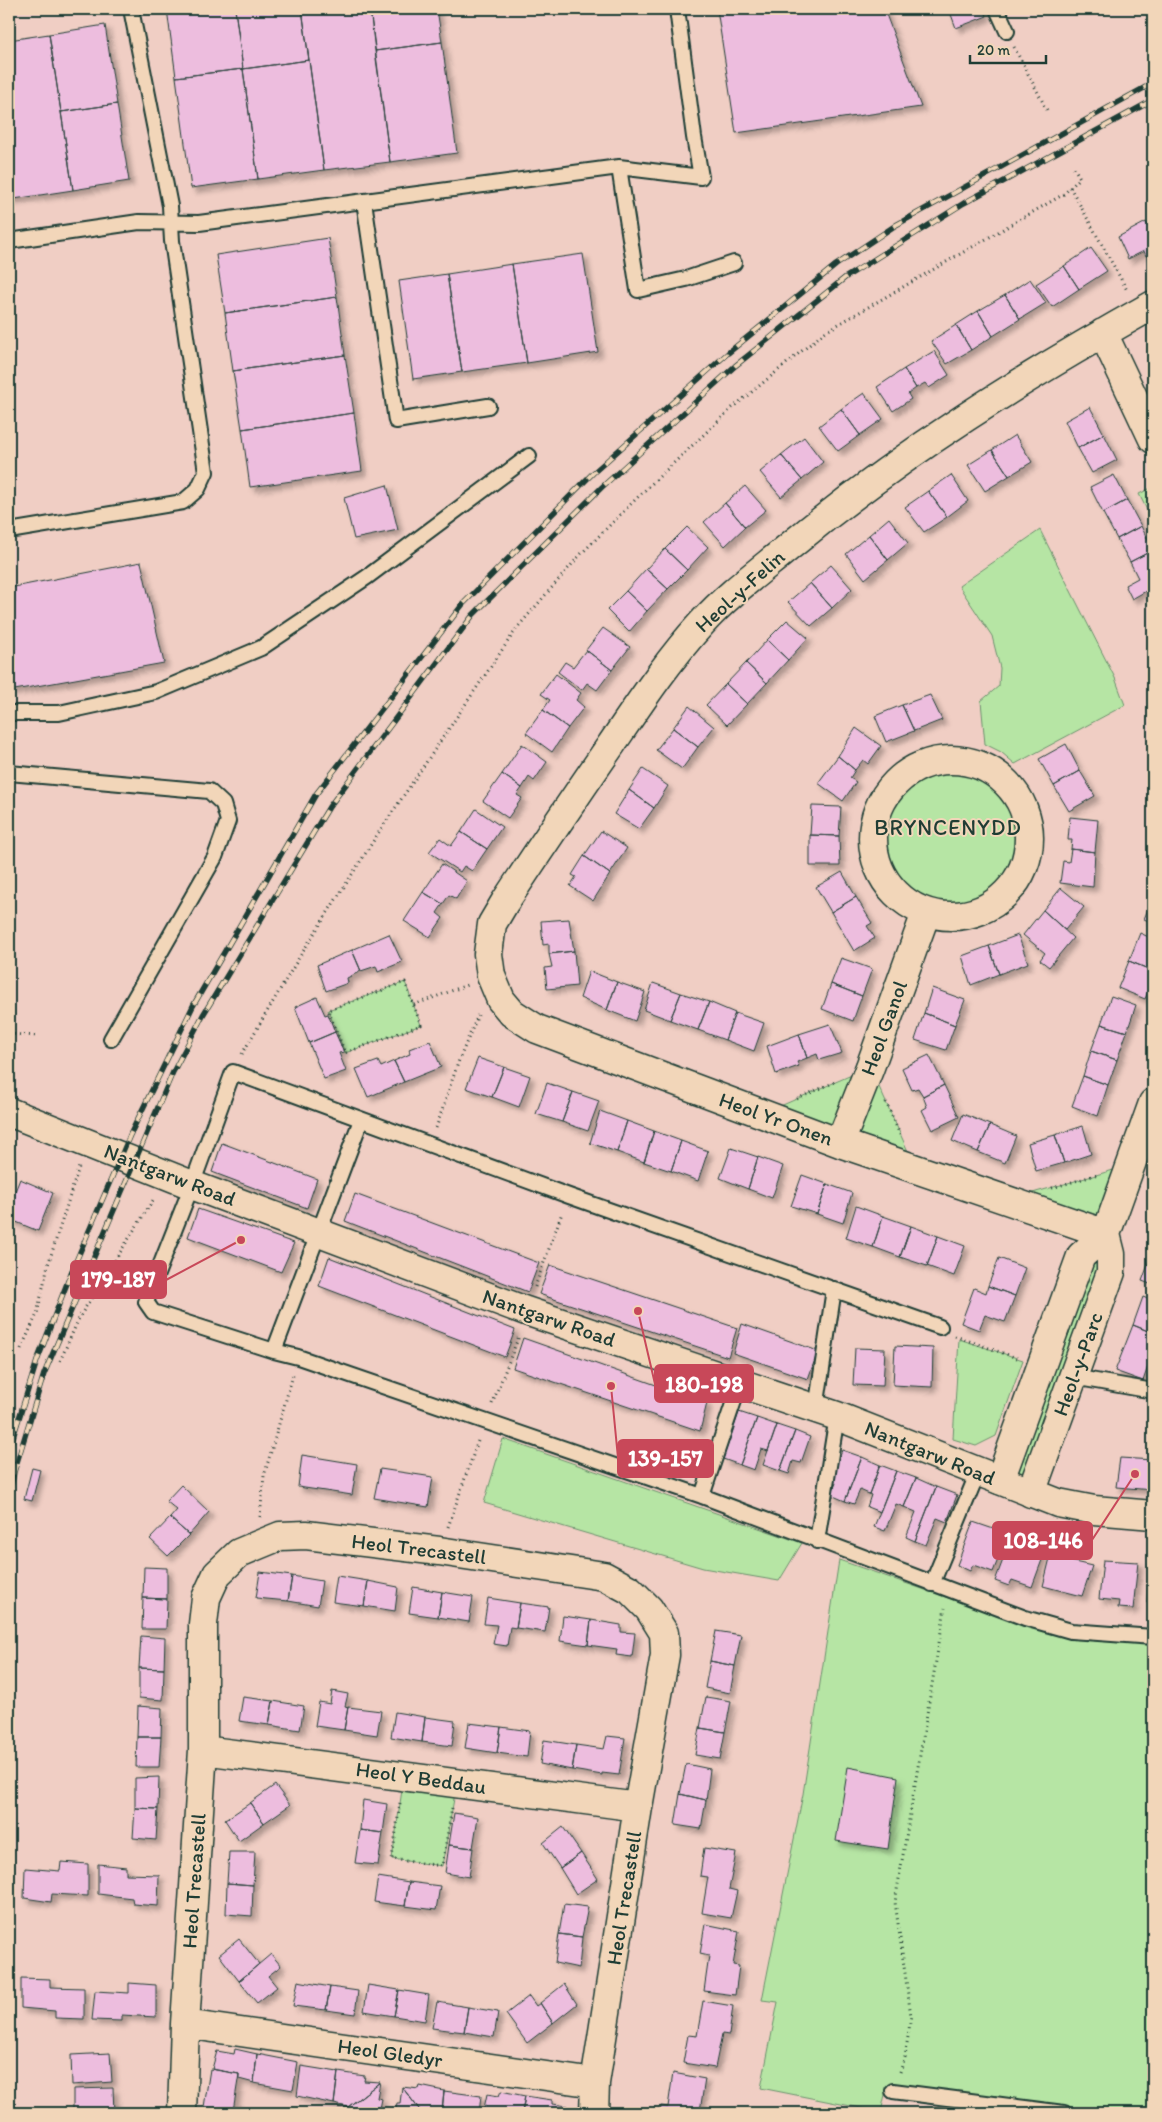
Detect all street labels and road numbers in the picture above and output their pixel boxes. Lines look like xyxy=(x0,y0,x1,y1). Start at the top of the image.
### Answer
street label: Heol-y-Felin xyxy=(690,544,790,637)
street label: Heol Ganol xyxy=(855,977,912,1079)
street label: Heol Yr Onen xyxy=(716,1086,837,1151)
street label: Nantgarw Road xyxy=(101,1138,240,1211)
street label: Nantgarw Road xyxy=(479,1283,619,1352)
street label: Heol-y-Parc xyxy=(1047,1308,1108,1419)
street label: Nantgarw Road xyxy=(861,1415,1000,1490)
street label: Heol Trecastell xyxy=(350,1528,488,1569)
street label: Heol Y Beddau xyxy=(354,1756,488,1799)
street label: Heol Trecastell xyxy=(176,1812,211,1949)
street label: Heol Trecastell xyxy=(601,1829,646,1967)
street label: Heol Gledyr xyxy=(336,2033,444,2072)

